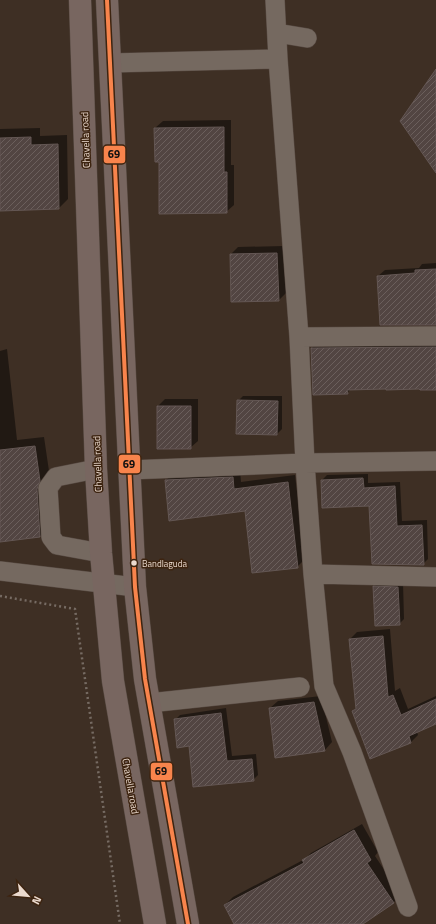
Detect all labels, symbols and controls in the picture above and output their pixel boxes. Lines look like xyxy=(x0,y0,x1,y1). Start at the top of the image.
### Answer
street label: Chavella road xyxy=(77,112,94,168)
line badge: 69 xyxy=(103,145,126,164)
text: 69 xyxy=(108,146,120,162)
street label: Chavella road xyxy=(89,436,106,492)
line badge: 69 xyxy=(118,454,141,474)
text: 69 xyxy=(123,456,135,472)
place label: Bandlaguda xyxy=(142,557,187,570)
marker: Bandlaguda xyxy=(129,558,139,568)
street label: Chavella road xyxy=(118,757,143,815)
line badge: 69 xyxy=(150,762,173,781)
text: 69 xyxy=(155,763,167,779)
north arrow xyxy=(8,876,48,916)
text: N xyxy=(28,894,46,908)

